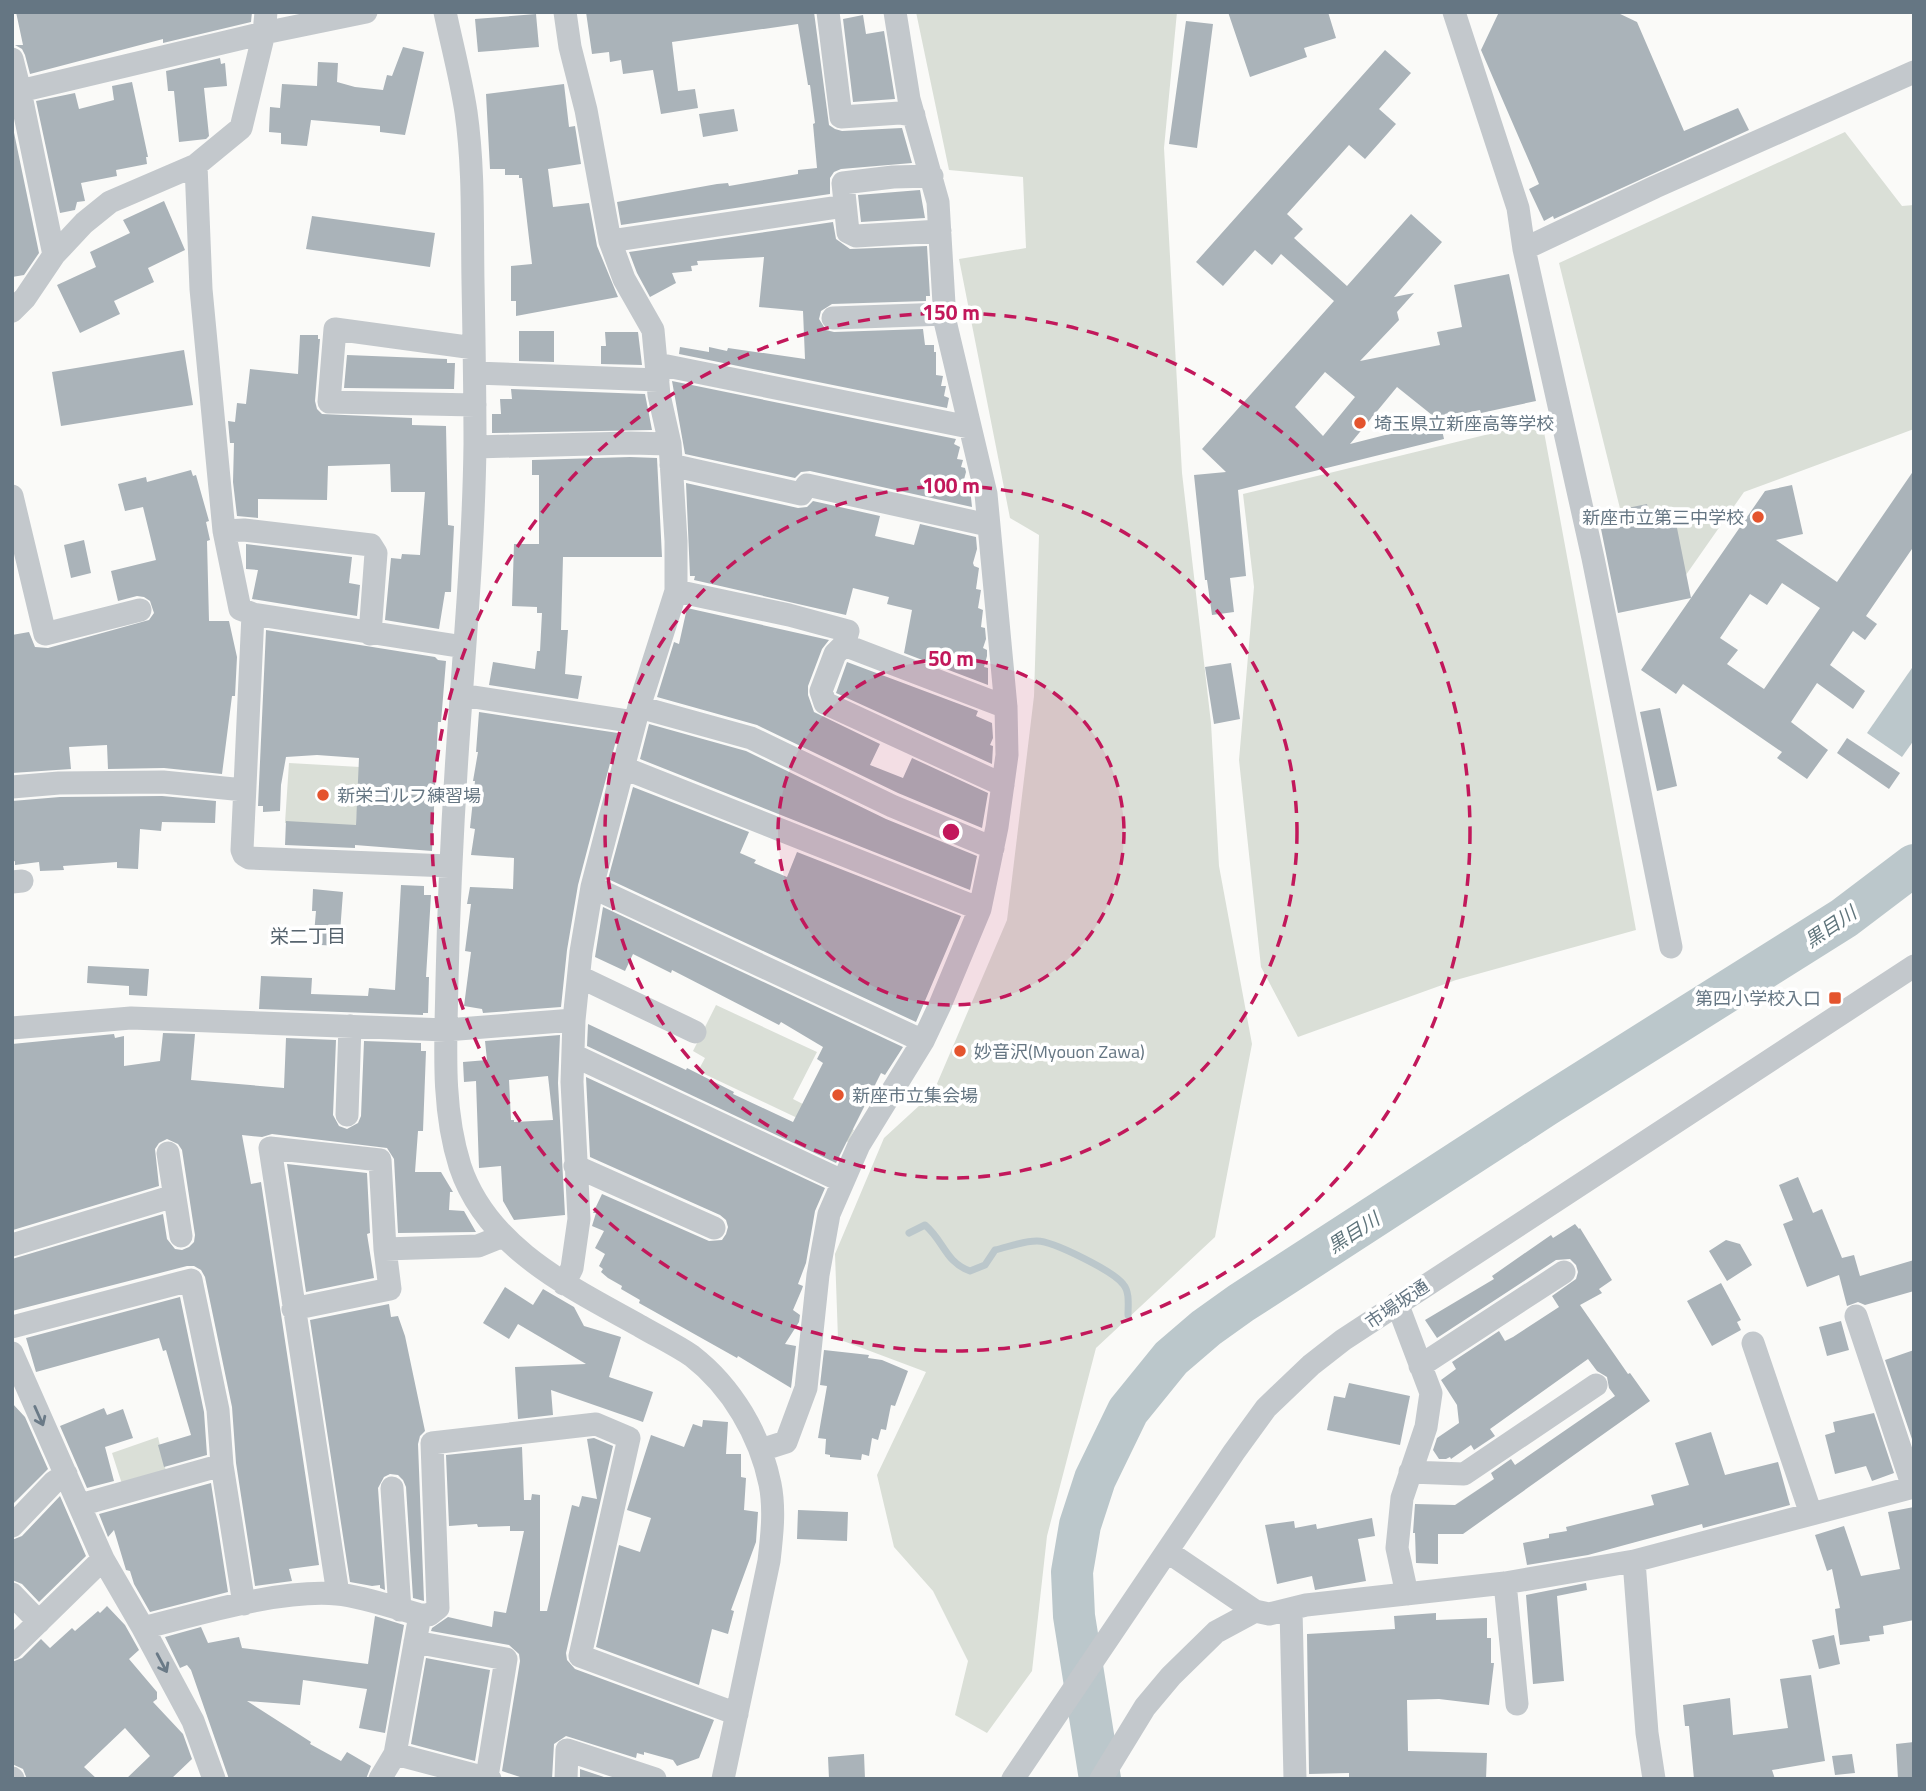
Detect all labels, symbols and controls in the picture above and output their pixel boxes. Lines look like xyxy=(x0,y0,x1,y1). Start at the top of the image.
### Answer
text: 150 m xyxy=(922,296,980,328)
place label: 埼玉県立新座高等学校 xyxy=(1374,410,1554,437)
marker: 埼玉県立新座高等学校 xyxy=(1352,415,1368,431)
text: 100 m xyxy=(922,469,980,501)
place label: 新座市立第三中学校 xyxy=(1582,504,1744,531)
marker: 新座市立第三中学校 xyxy=(1750,509,1766,525)
text: 50 m xyxy=(928,642,974,674)
place label: 新栄ゴルフ練習場 xyxy=(337,782,481,809)
marker: 新栄ゴルフ練習場 xyxy=(315,787,331,803)
centre of rings xyxy=(939,820,963,844)
water label: 黒目川 xyxy=(1798,897,1863,954)
district label: 栄二丁目 xyxy=(270,921,346,950)
place label: 第四小学校入口 xyxy=(1695,985,1821,1012)
marker: 第四小学校入口 xyxy=(1827,990,1843,1006)
place label: 妙音沢(Myouon Zawa) xyxy=(974,1038,1145,1065)
marker: 妙音沢(Myouon Zawa) xyxy=(952,1043,968,1059)
place label: 新座市立集会場 xyxy=(852,1082,978,1109)
marker: 新座市立集会場 xyxy=(830,1087,846,1103)
water label: 黒目川 xyxy=(1321,1203,1386,1260)
street label: 市場坂通 xyxy=(1360,1273,1434,1335)
one-way arrow xyxy=(33,1405,46,1426)
one-way arrow xyxy=(156,1652,169,1673)

